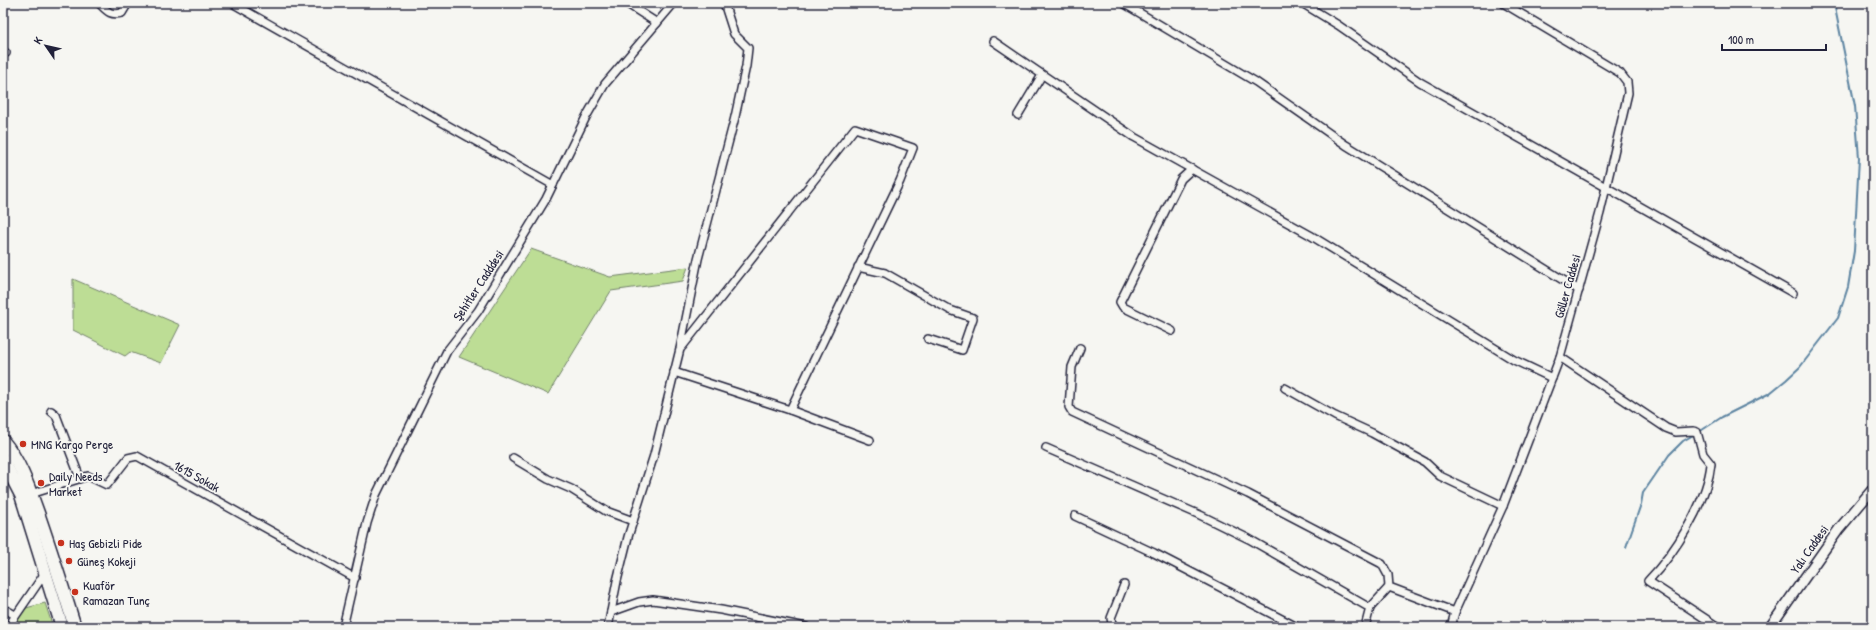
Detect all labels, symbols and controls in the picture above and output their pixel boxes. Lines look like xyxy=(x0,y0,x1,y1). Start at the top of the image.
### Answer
north arrow xyxy=(26,26,66,66)
scale bar xyxy=(1722,26,1826,52)
text: 100 m xyxy=(1728,31,1754,48)
text: K xyxy=(30,34,45,47)
street label: Şehitler Cadddesi xyxy=(448,246,508,324)
street label: Göller Caddesi xyxy=(1549,252,1585,320)
place label: MNG Kargo Perge xyxy=(31,435,113,453)
marker: MNG Kargo Perge xyxy=(18,439,28,449)
street label: 1615 Sokak xyxy=(171,456,224,496)
place label: Daily Needs Market xyxy=(49,467,102,500)
marker: Daily Needs Market xyxy=(36,478,46,488)
street label: Yalı Caddesi xyxy=(1786,521,1832,577)
place label: Haş Gebizli Pide xyxy=(69,534,142,552)
marker: Haş Gebizli Pide xyxy=(56,538,66,548)
place label: Güneş Kokeji xyxy=(77,552,136,570)
marker: Güneş Kokeji xyxy=(64,556,74,566)
place label: Kuaför Ramazan Tunç xyxy=(83,576,150,609)
marker: Kuaför Ramazan Tunç xyxy=(70,587,80,597)

